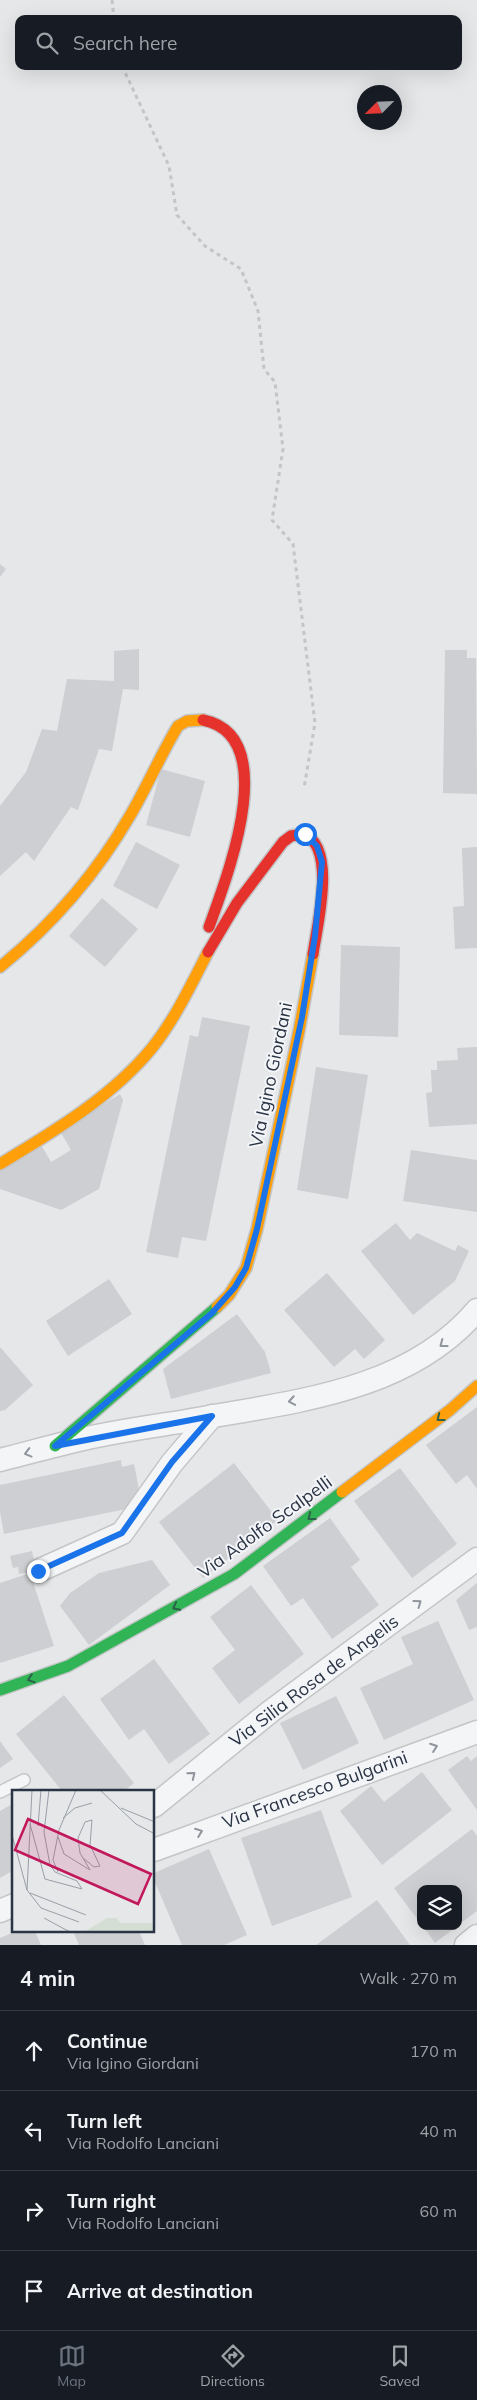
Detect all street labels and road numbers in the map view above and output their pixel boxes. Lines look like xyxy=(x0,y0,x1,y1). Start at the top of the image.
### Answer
street label: Via Igino Giordani xyxy=(244,1000,297,1150)
street label: Via Adolfo Scalpelli xyxy=(193,1470,336,1583)
street label: Via Silia Rosa de Angelis xyxy=(224,1609,403,1752)
street label: Via Francesco Bulgarini xyxy=(219,1745,411,1834)

